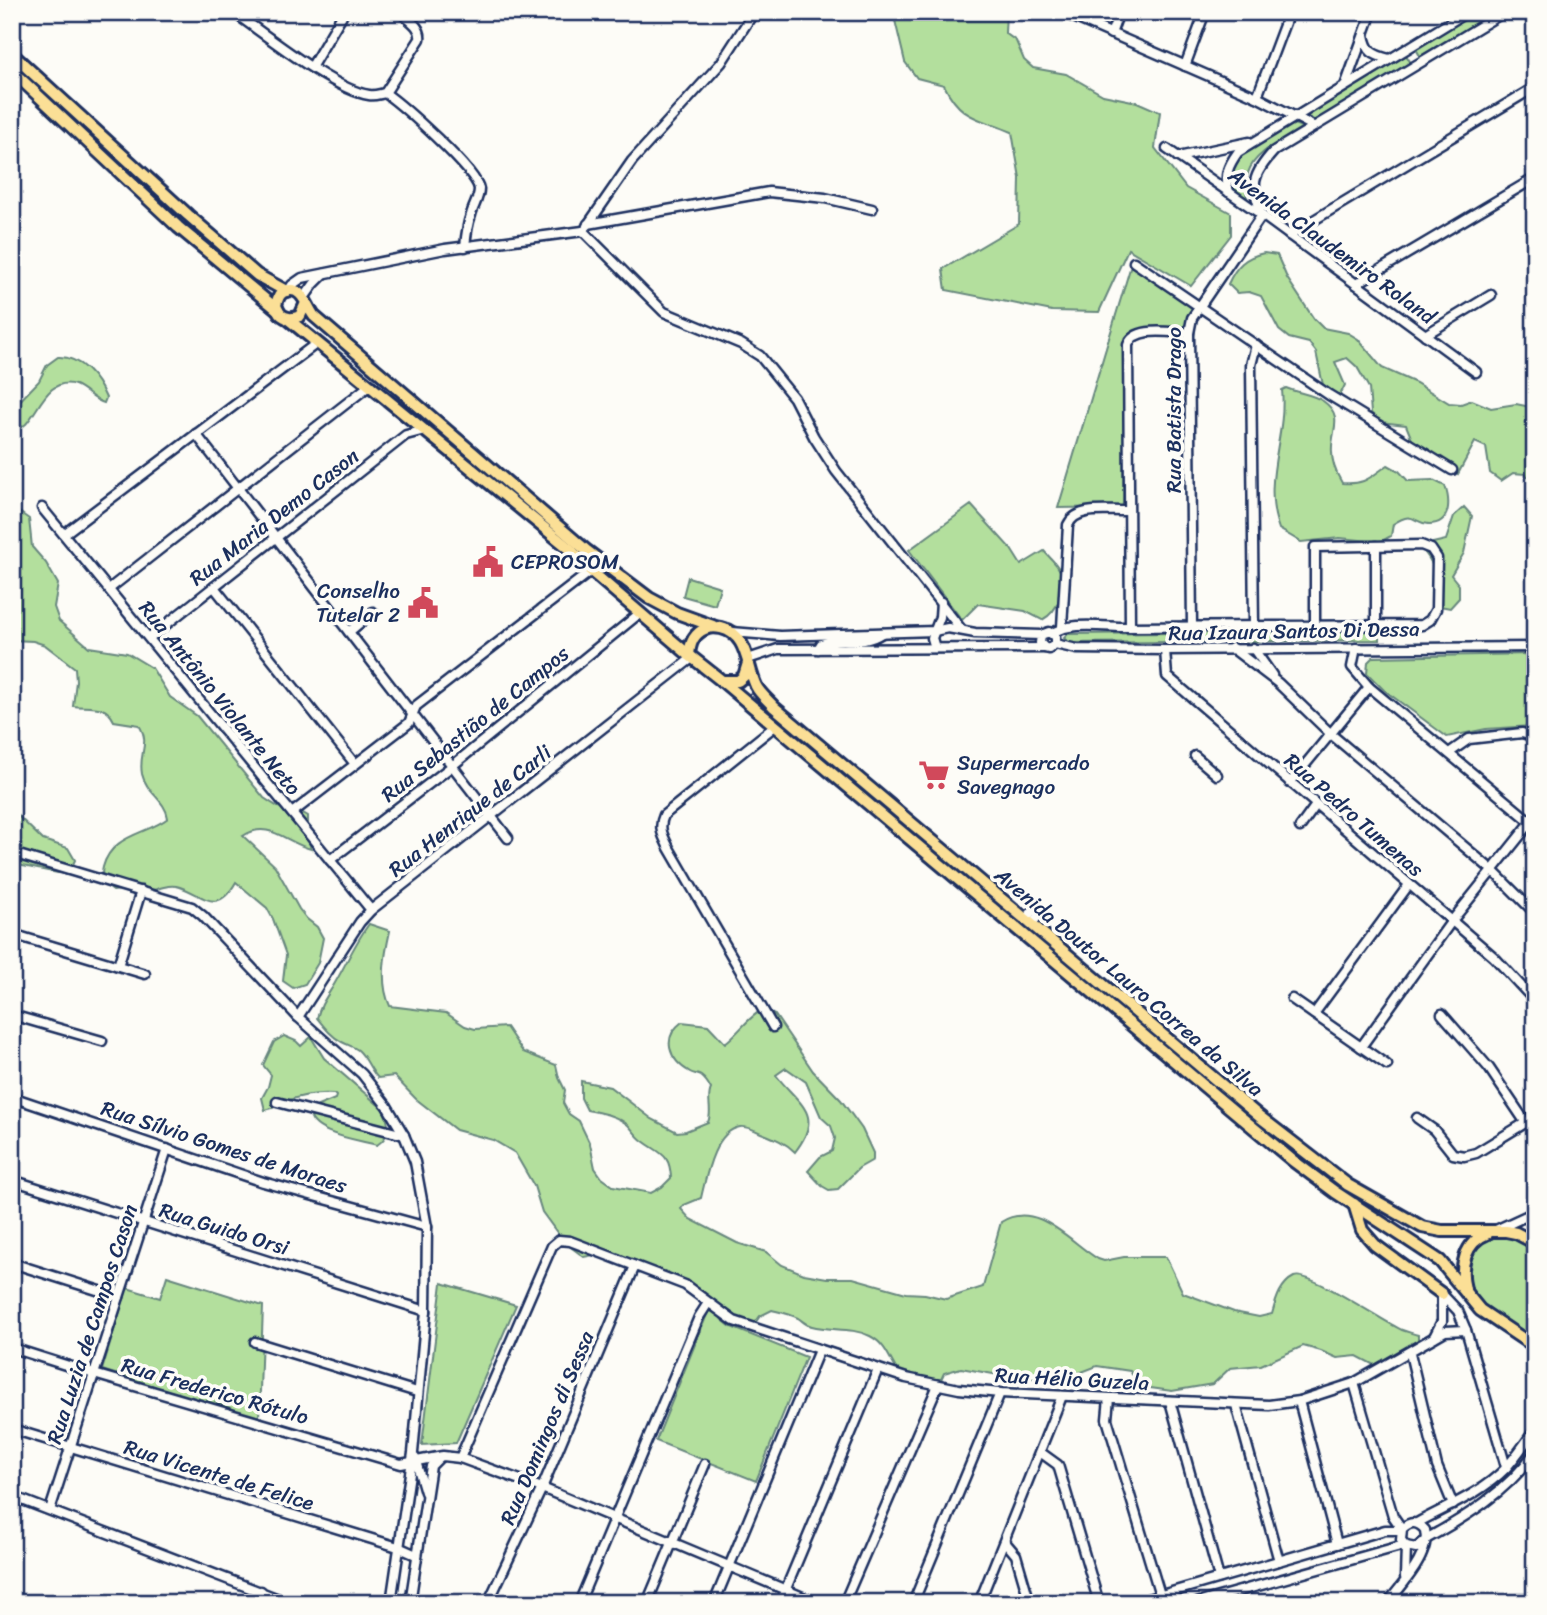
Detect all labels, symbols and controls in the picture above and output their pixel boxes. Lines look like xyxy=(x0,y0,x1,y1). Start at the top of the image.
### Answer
street label: Avenida Claudemiro Roland xyxy=(1219,157,1446,336)
street label: Rua Batista Drago xyxy=(1155,327,1193,493)
street label: Rua Maria Demo Cason xyxy=(180,438,368,596)
place label: CEPROSOM xyxy=(511,543,619,581)
public building icon: CEPROSOM xyxy=(471,545,505,579)
place label: Conselho Tutelar 2 xyxy=(316,572,400,634)
public building icon: Conselho Tutelar 2 xyxy=(406,586,440,620)
street label: Rua Antônio Violante Neto xyxy=(129,592,311,805)
street label: Rua Izaura Santos Di Dessa xyxy=(1168,610,1420,652)
street label: Rua Sebastião de Campos xyxy=(372,635,578,812)
street label: Rua Henrique de Carli xyxy=(380,734,561,887)
street label: Rua Pedro Tumenas xyxy=(1275,743,1433,887)
place label: Supermercado Savegnago xyxy=(957,744,1090,806)
supermarket icon: Supermercado Savegnago xyxy=(917,758,951,792)
street label: Avenida Doutor Lauro Correa da Silva xyxy=(985,857,1273,1107)
street label: Rua Sílvio Gomes de Moraes xyxy=(96,1089,352,1205)
street label: Rua Guido Orsi xyxy=(154,1191,295,1267)
street label: Rua Luzia de Campos Cason xyxy=(35,1199,149,1449)
street label: Rua Domingos di Sessa xyxy=(489,1325,605,1531)
street label: Rua Frederico Rótulo xyxy=(117,1346,313,1436)
street label: Rua Hélio Guzela xyxy=(994,1356,1151,1402)
street label: Rua Vicente de Felice xyxy=(119,1428,319,1522)

